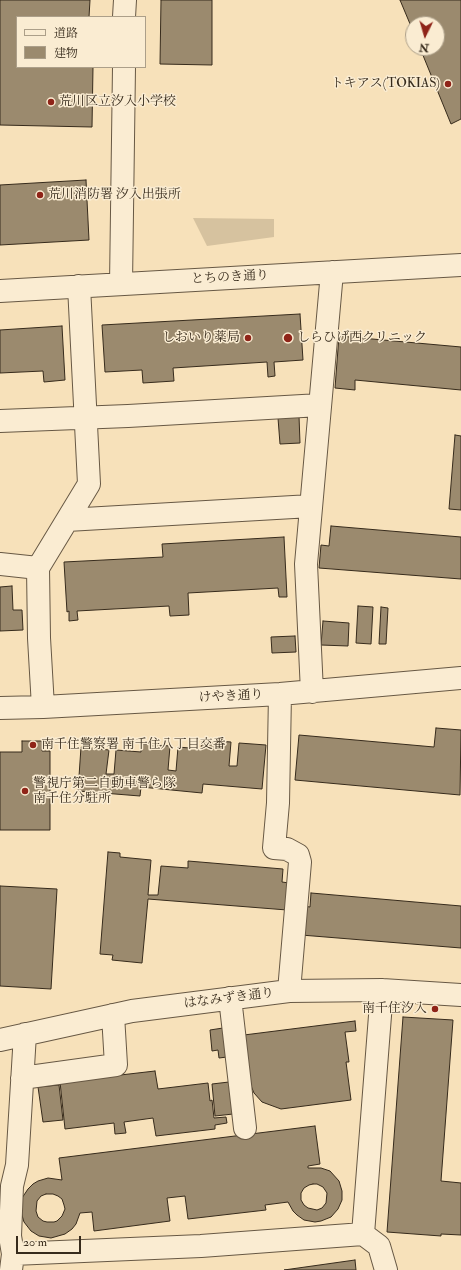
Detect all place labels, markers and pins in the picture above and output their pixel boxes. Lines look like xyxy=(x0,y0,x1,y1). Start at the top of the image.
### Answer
place label: トキアス(TOKIAS) xyxy=(331,76,440,92)
marker: トキアス(TOKIAS) xyxy=(443,79,453,89)
place label: 荒川区立汐入小学校 xyxy=(59,94,176,110)
marker: 荒川区立汐入小学校 xyxy=(46,97,56,107)
place label: 荒川消防署 汐入出張所 xyxy=(48,187,181,203)
marker: 荒川消防署 汐入出張所 xyxy=(35,190,45,200)
place label: しおいり薬局 xyxy=(162,330,240,346)
place label: しらひげ西クリニック xyxy=(297,330,427,346)
marker: しらひげ西クリニック xyxy=(282,332,294,344)
marker: しおいり薬局 xyxy=(243,333,253,343)
place label: 南千住警察署 南千住八丁目交番 xyxy=(41,737,226,753)
marker: 南千住警察署 南千住八丁目交番 xyxy=(28,740,38,750)
place label: 警視庁第二自動車警ら隊 南千住分駐所 xyxy=(33,776,176,807)
marker: 警視庁第二自動車警ら隊 南千住分駐所 xyxy=(20,786,30,796)
place label: 南千住汐入 xyxy=(362,1001,427,1017)
marker: 南千住汐入 xyxy=(430,1004,440,1014)

